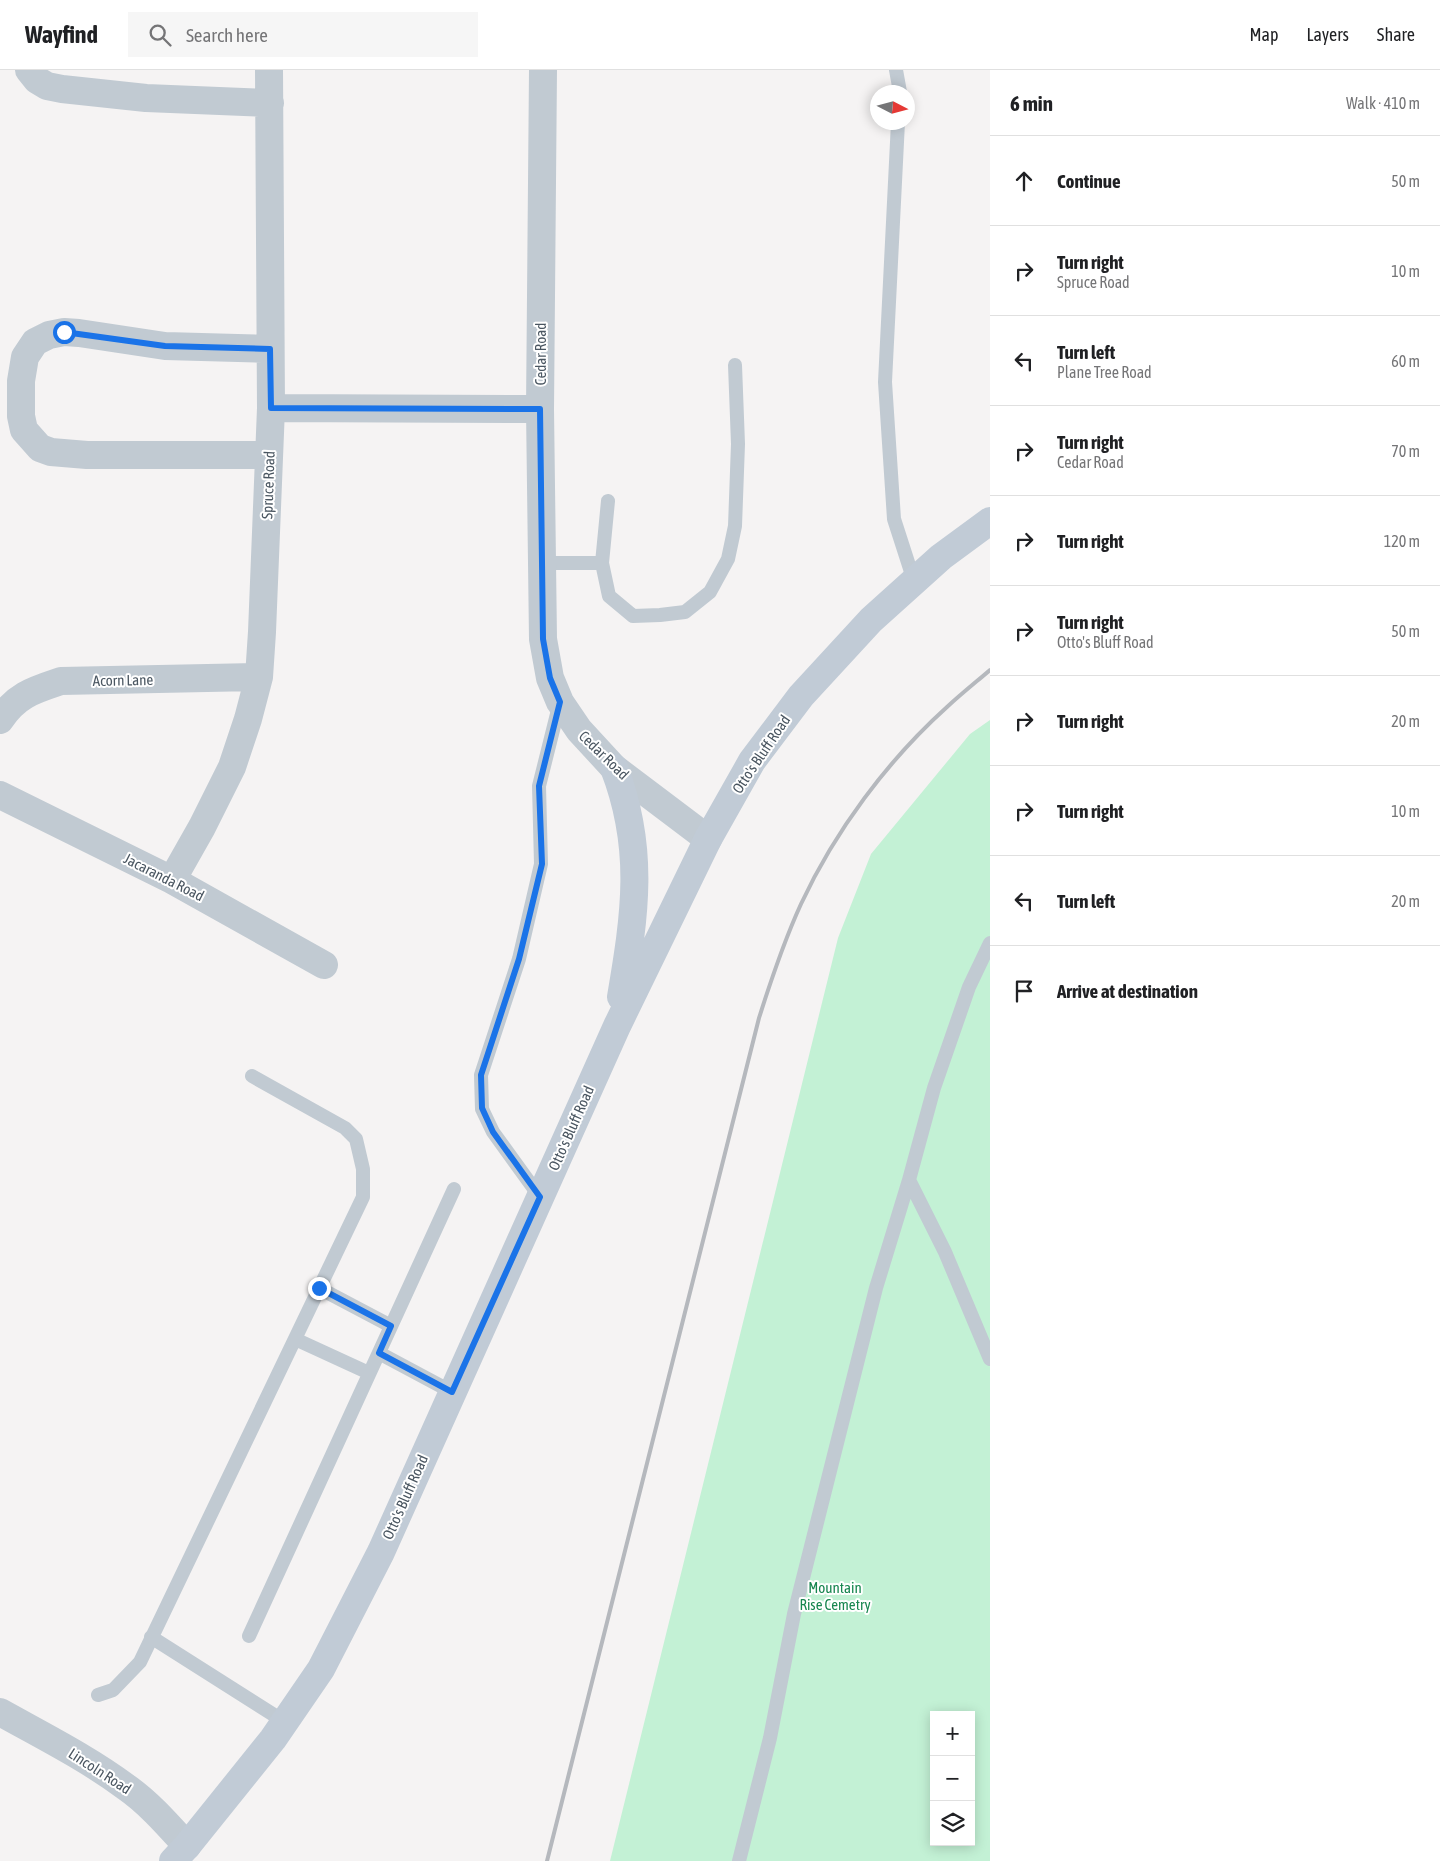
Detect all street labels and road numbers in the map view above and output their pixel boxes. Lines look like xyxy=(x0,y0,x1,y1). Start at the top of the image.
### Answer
street label: Cedar Road xyxy=(532,323,549,385)
street label: Spruce Road xyxy=(258,451,278,519)
street label: Acorn Lane xyxy=(93,671,154,689)
street label: Otto's Bluff Road xyxy=(729,712,793,796)
street label: Cedar Road xyxy=(576,727,632,783)
street label: Jacaranda Road xyxy=(121,850,207,904)
street label: Otto's Bluff Road xyxy=(545,1083,597,1173)
street label: Otto's Bluff Road xyxy=(379,1452,431,1542)
street label: Lincoln Road xyxy=(66,1745,134,1797)

